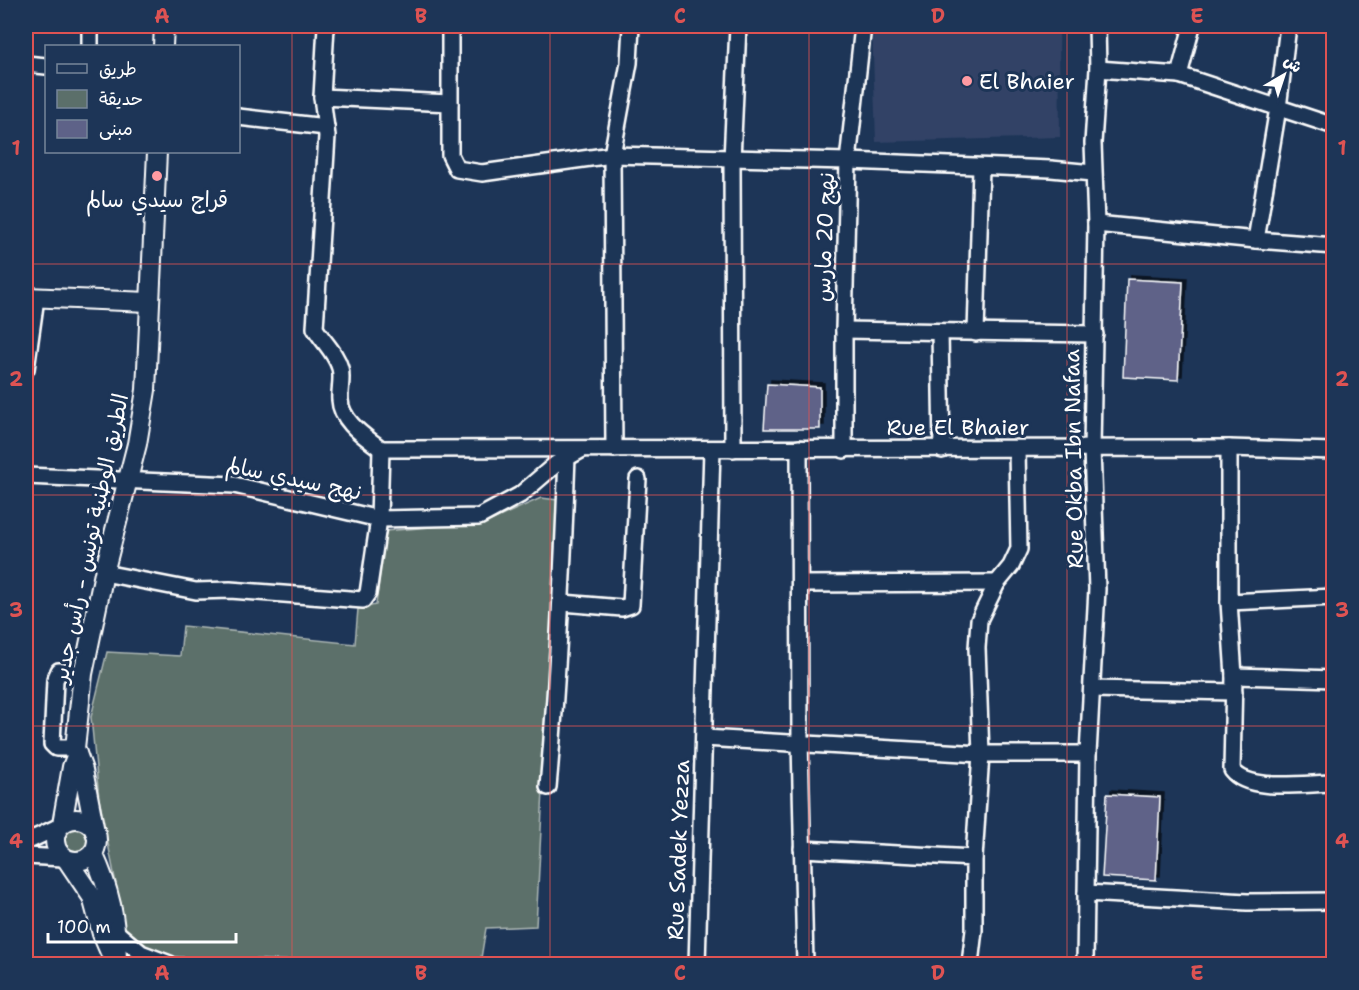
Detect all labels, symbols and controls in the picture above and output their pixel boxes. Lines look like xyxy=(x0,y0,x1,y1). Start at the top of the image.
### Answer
text: A xyxy=(154,3,170,29)
text: B xyxy=(415,3,427,29)
text: C xyxy=(674,3,686,29)
text: D xyxy=(931,3,945,29)
text: E xyxy=(1190,3,1204,29)
legend xyxy=(45,45,240,153)
north arrow xyxy=(1254,45,1314,105)
text: ش xyxy=(1280,50,1307,77)
text: طريق xyxy=(99,57,137,81)
place label: El Bhaier xyxy=(979,67,1075,96)
marker: El Bhaier xyxy=(960,74,974,88)
text: حديقة xyxy=(99,87,143,111)
text: مبنى xyxy=(99,117,133,141)
text: 1 xyxy=(11,135,21,161)
text: 1 xyxy=(1337,135,1347,161)
marker: قراج سيدي سالم xyxy=(150,169,164,183)
street label: نهج 20 مارس xyxy=(808,172,842,302)
place label: قراج سيدي سالم xyxy=(86,185,228,217)
street label: Rue Okba Ibn Nafaa xyxy=(1057,349,1090,569)
text: 2 xyxy=(9,366,23,392)
text: 2 xyxy=(1335,366,1349,392)
street label: الطريق الوطنية تونس - رأس جدير xyxy=(45,391,135,687)
street label: Rue El Bhaier xyxy=(886,413,1030,442)
street label: نهج سيدي سالم xyxy=(223,450,364,510)
text: 3 xyxy=(9,597,23,623)
text: 3 xyxy=(1335,597,1349,623)
street label: Rue Sadek Yezza xyxy=(661,759,696,941)
text: 4 xyxy=(9,828,23,854)
text: 4 xyxy=(1335,828,1349,854)
scale bar xyxy=(48,906,236,944)
text: 100 m xyxy=(57,915,111,939)
text: A xyxy=(154,960,170,986)
text: B xyxy=(415,960,427,986)
text: C xyxy=(674,960,686,986)
text: D xyxy=(931,960,945,986)
text: E xyxy=(1190,960,1204,986)

